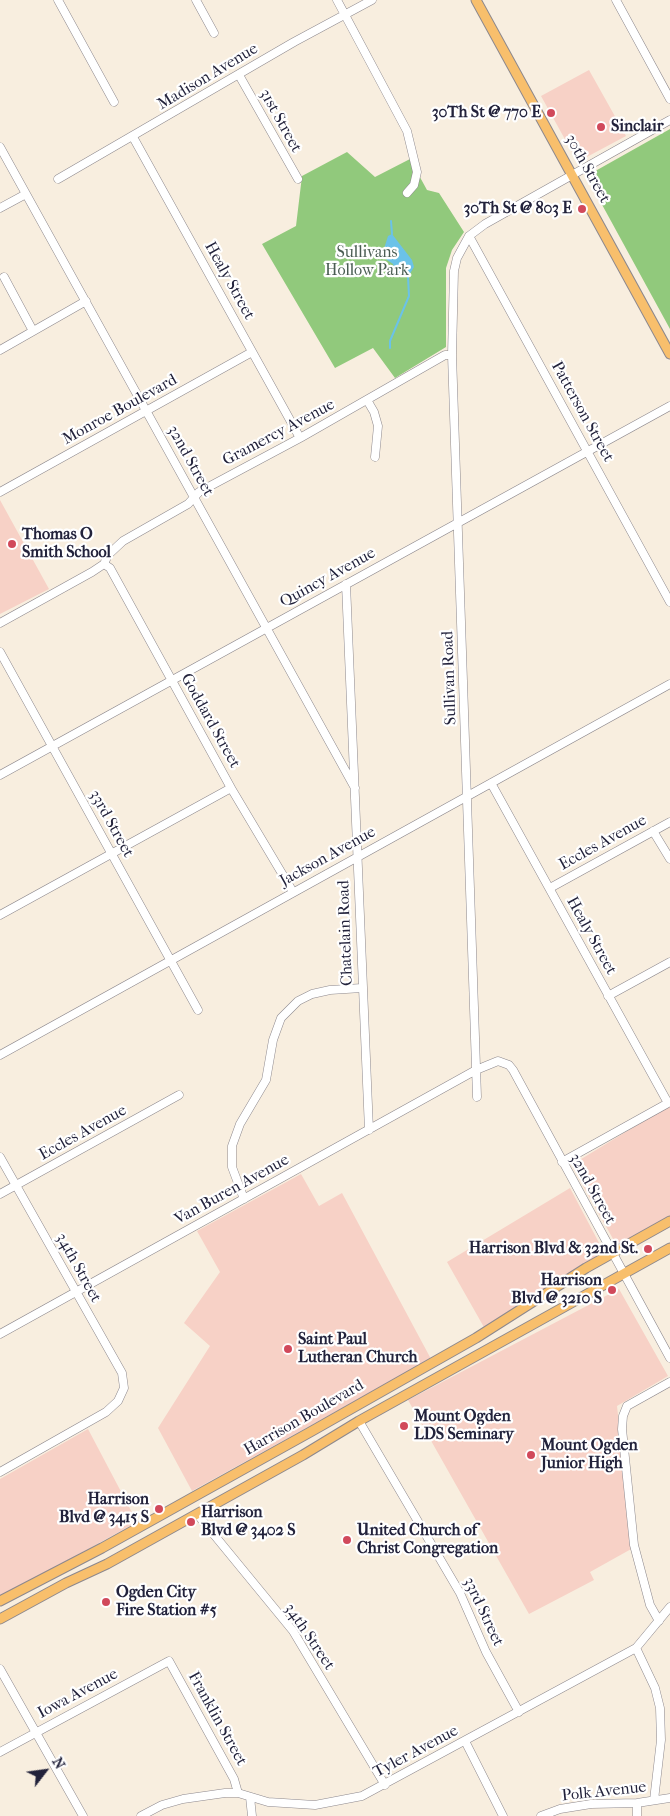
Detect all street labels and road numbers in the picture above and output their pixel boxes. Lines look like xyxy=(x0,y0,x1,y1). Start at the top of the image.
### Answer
street label: Madison Avenue xyxy=(154,39,262,115)
street label: 31st Street xyxy=(255,86,305,156)
street label: 30th Street xyxy=(560,131,614,207)
street label: Healy Street xyxy=(200,239,258,323)
street label: Patterson Street xyxy=(546,358,618,466)
street label: Monroe Boulevard xyxy=(59,371,181,449)
street label: Gramercy Avenue xyxy=(220,395,338,471)
street label: 32nd Street xyxy=(163,422,217,500)
street label: Quincy Avenue xyxy=(277,544,379,612)
street label: Sullivan Road xyxy=(439,631,461,725)
street label: Goddard Street xyxy=(176,670,244,772)
street label: 33rd Street xyxy=(85,787,137,861)
street label: Eccles Avenue xyxy=(556,811,650,875)
street label: Jackson Avenue xyxy=(277,823,379,891)
street label: Chatelain Road xyxy=(335,880,357,986)
street label: Healy Street xyxy=(562,894,620,978)
street label: Eccles Avenue xyxy=(36,1101,130,1165)
street label: 32nd Street xyxy=(565,1150,619,1228)
street label: Van Buren Avenue xyxy=(171,1151,293,1229)
street label: 34th Street xyxy=(51,1230,105,1306)
street label: Harrison Boulevard xyxy=(241,1376,367,1460)
street label: 33rd Street xyxy=(459,1574,507,1650)
street label: 34th Street xyxy=(280,1600,338,1674)
street label: Iowa Avenue xyxy=(35,1665,121,1723)
street label: Franklin Street xyxy=(183,1669,251,1769)
street label: Tyler Avenue xyxy=(370,1722,462,1782)
street label: Polk Avenue xyxy=(561,1778,647,1806)

